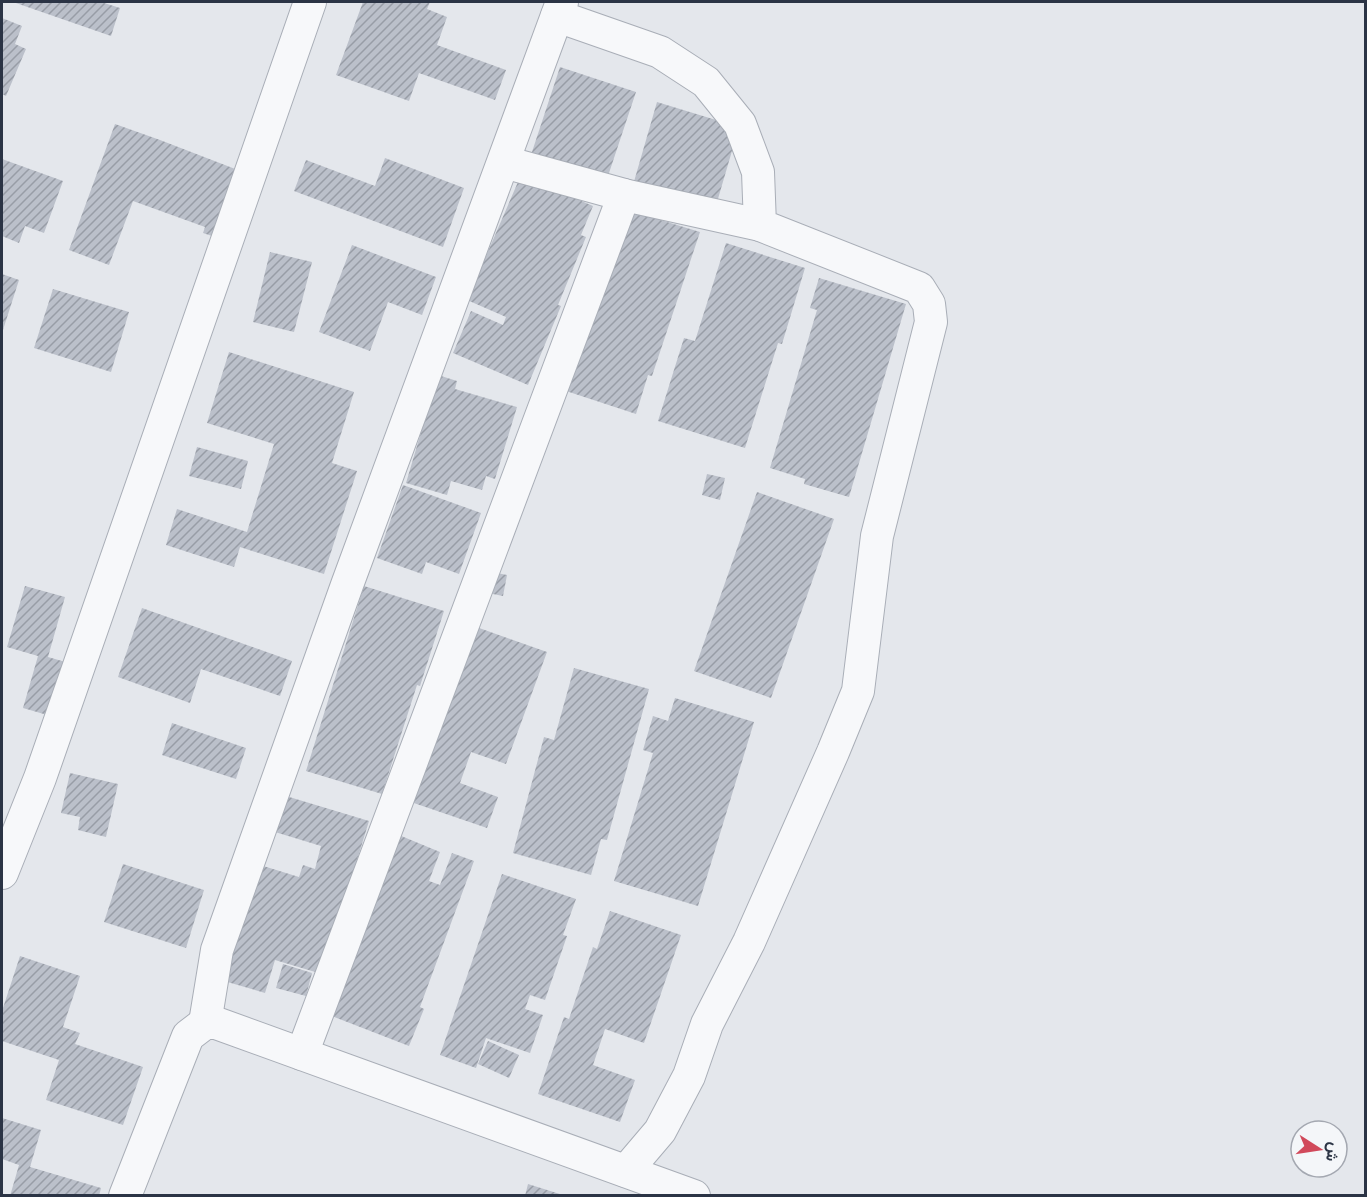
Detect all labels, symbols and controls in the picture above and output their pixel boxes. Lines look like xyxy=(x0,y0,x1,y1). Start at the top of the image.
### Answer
north arrow xyxy=(1289,1119,1349,1179)
text: ش xyxy=(1322,1141,1344,1163)

